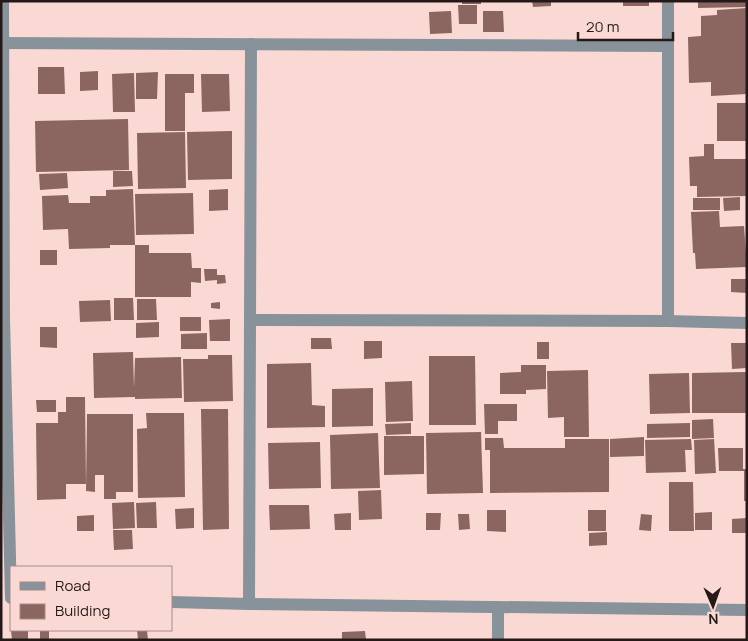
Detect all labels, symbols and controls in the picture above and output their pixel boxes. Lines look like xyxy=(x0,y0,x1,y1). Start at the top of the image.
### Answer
scale bar xyxy=(578,10,673,42)
text: 20 m xyxy=(586,16,619,37)
legend xyxy=(10,566,172,631)
text: Road xyxy=(55,575,91,596)
north arrow xyxy=(688,581,738,631)
text: Building xyxy=(55,600,110,621)
text: N xyxy=(708,610,719,629)

